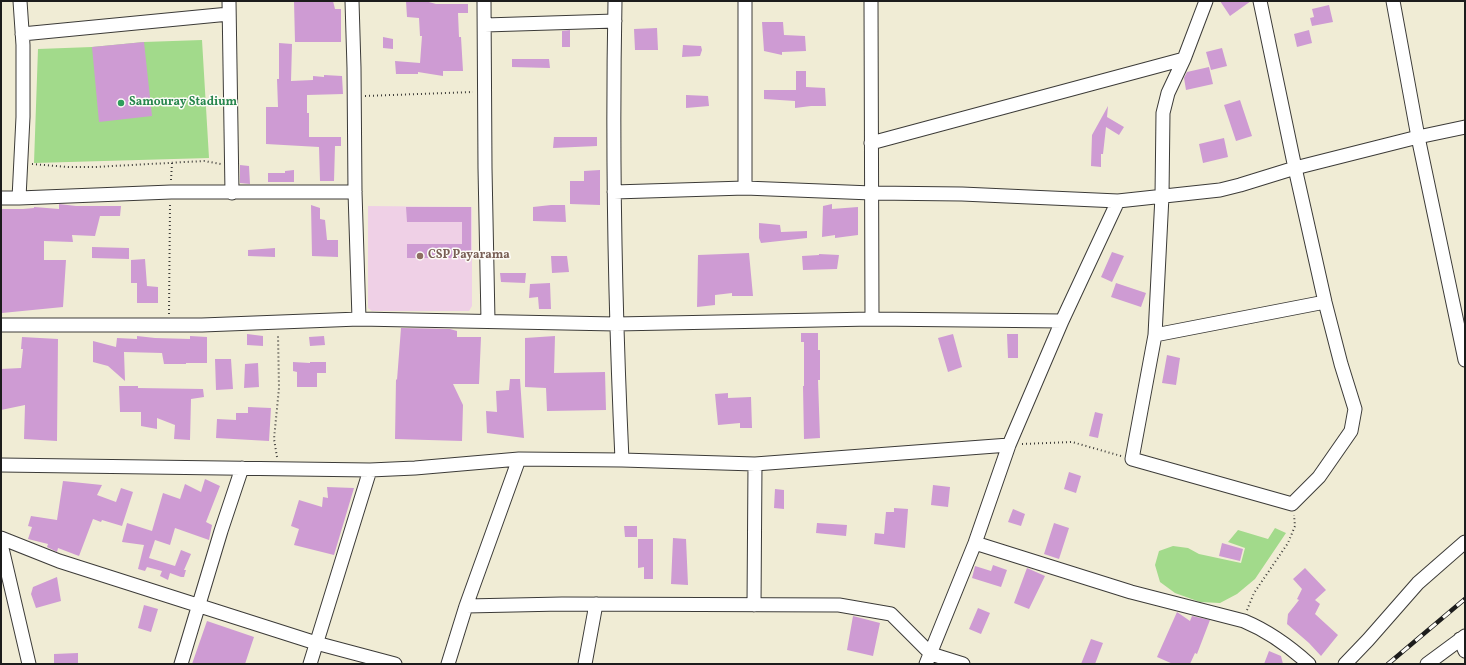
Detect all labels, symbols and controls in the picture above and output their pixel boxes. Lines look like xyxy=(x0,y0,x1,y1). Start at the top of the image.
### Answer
place label: Samouray Stadium xyxy=(129,96,237,110)
marker: Samouray Stadium xyxy=(116,98,126,108)
place label: CSP Payarama xyxy=(428,249,510,263)
marker: CSP Payarama xyxy=(415,251,425,261)

